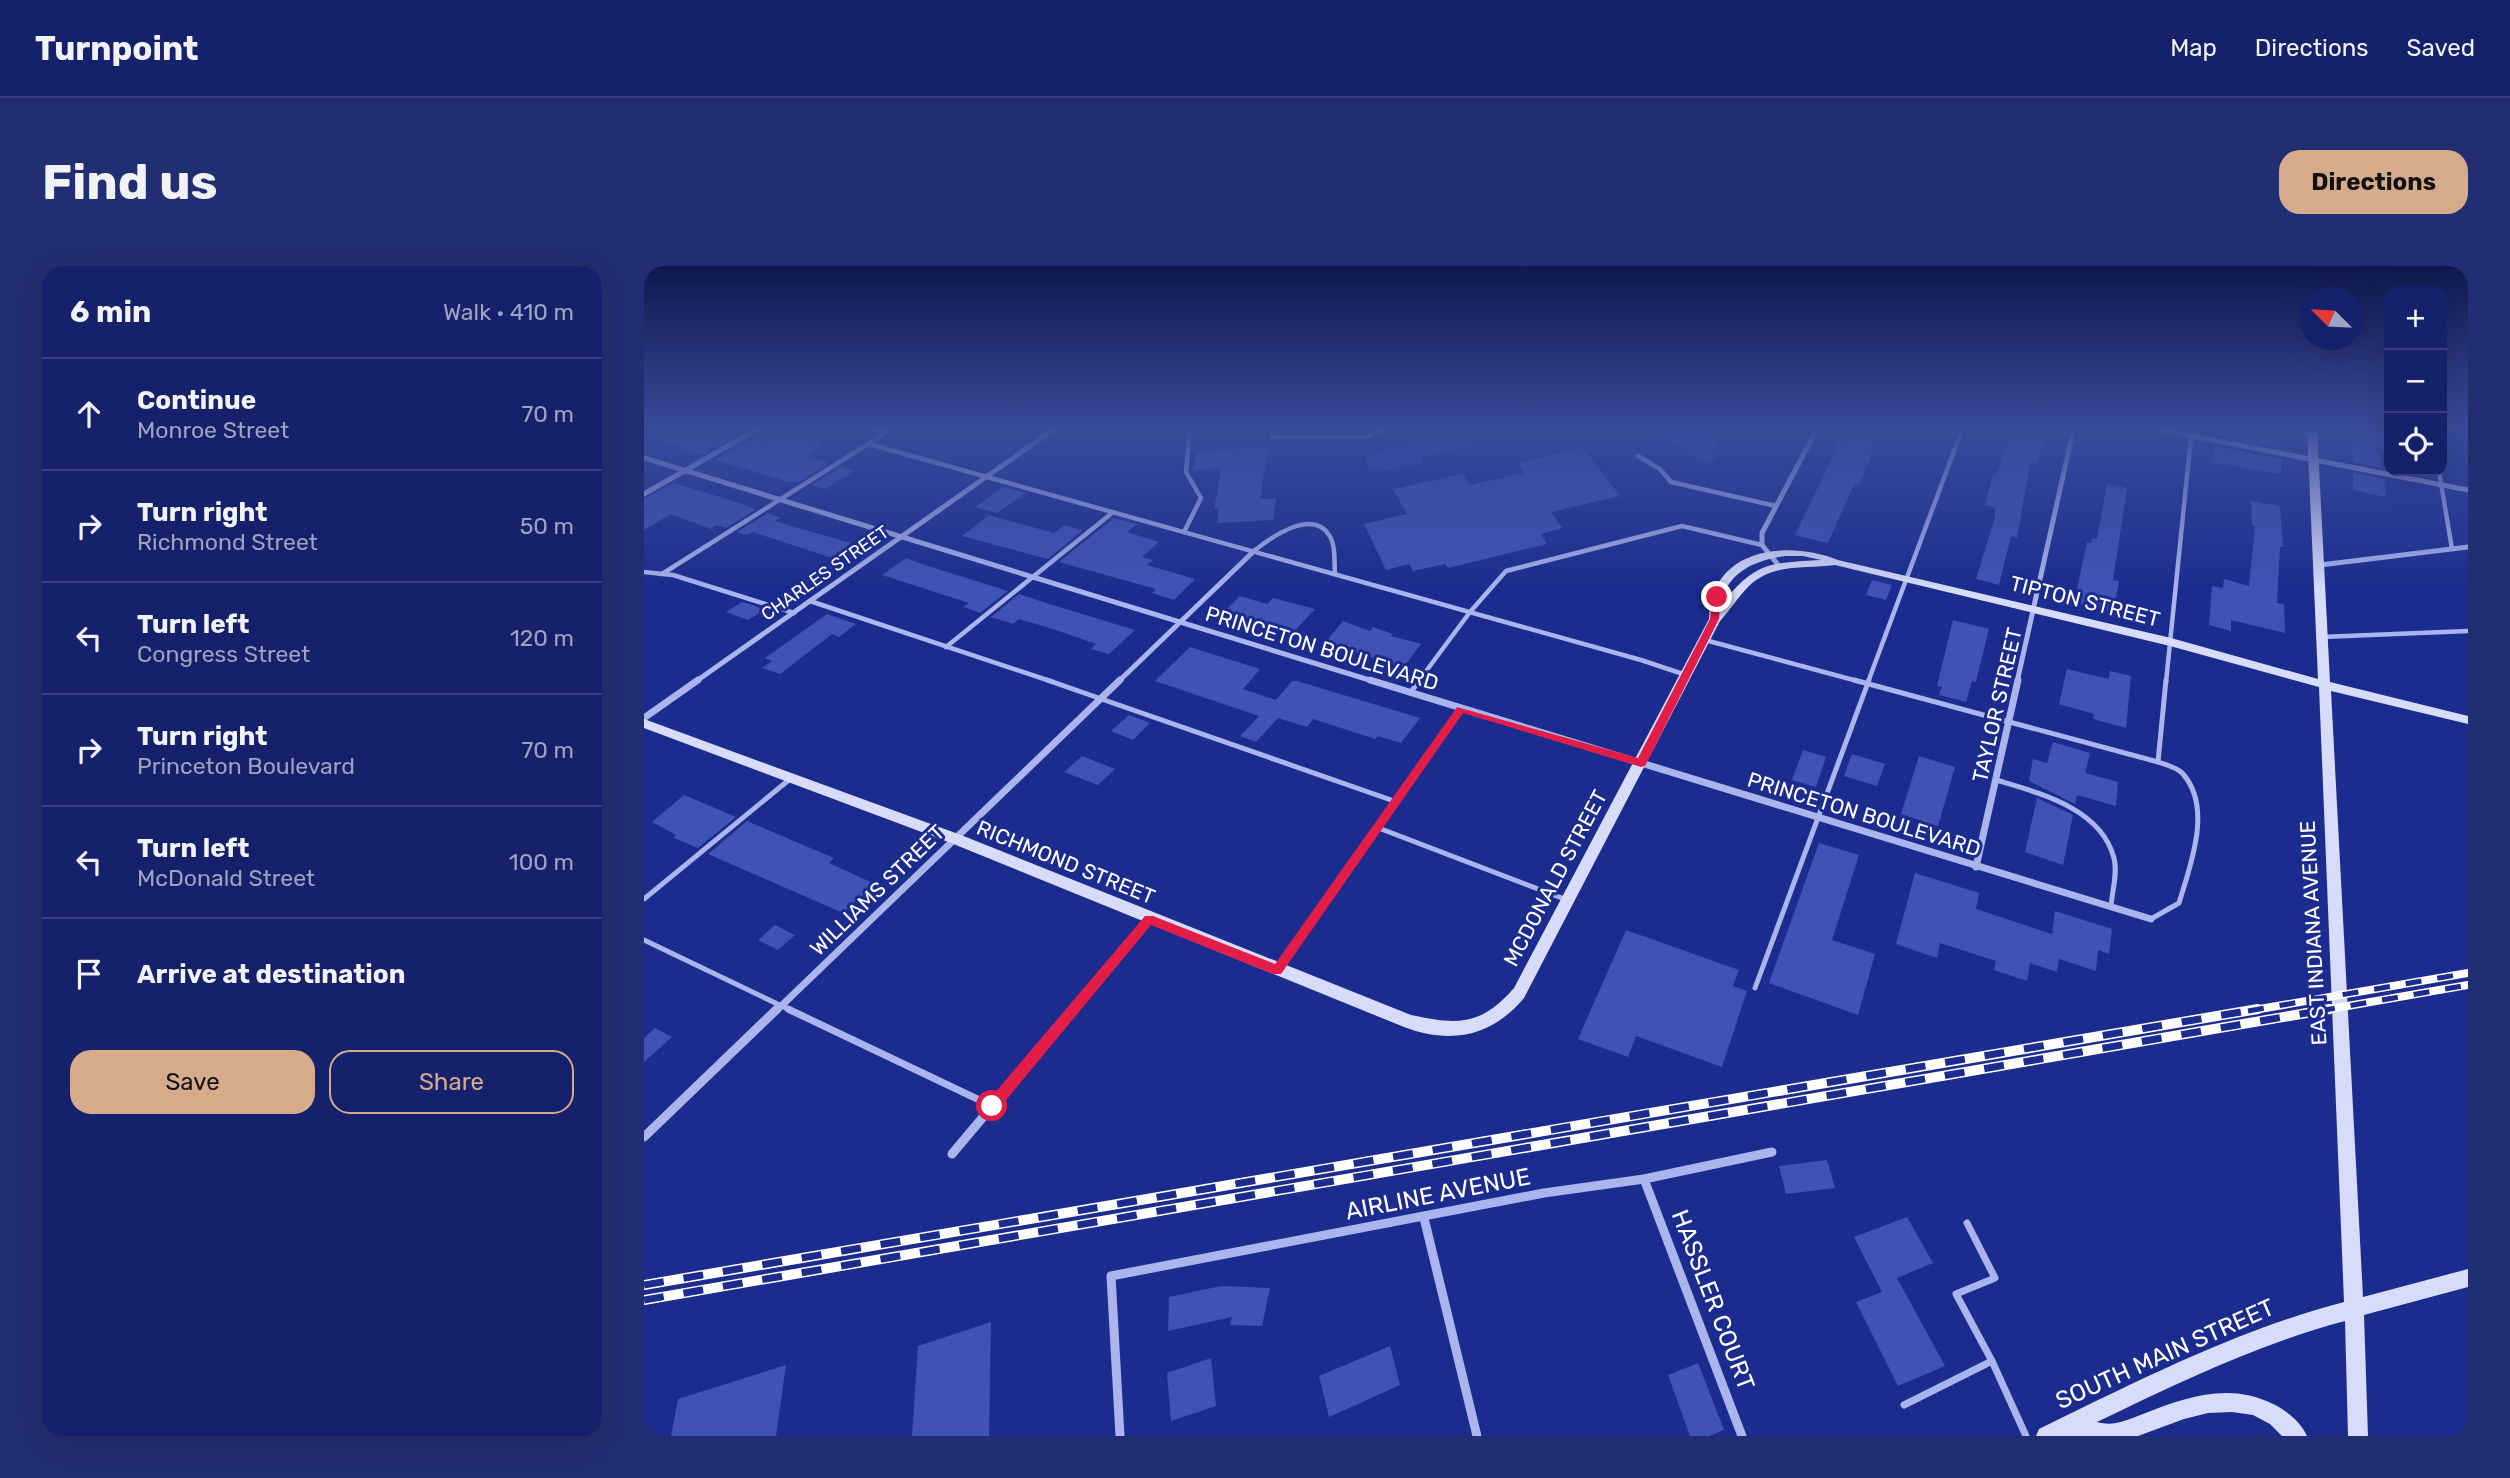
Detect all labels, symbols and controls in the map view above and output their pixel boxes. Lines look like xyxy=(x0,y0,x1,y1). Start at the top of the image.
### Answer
text: Turnpoint xyxy=(35,29,198,68)
text: Map xyxy=(2170,34,2217,62)
text: Directions xyxy=(2255,34,2368,62)
text: Saved xyxy=(2406,34,2475,62)
button: Directions xyxy=(2279,150,2468,214)
text: Find us xyxy=(42,153,218,211)
north arrow xyxy=(2300,287,2363,350)
map controls xyxy=(2384,287,2447,476)
button: + xyxy=(2384,287,2447,350)
text: 6 min xyxy=(70,294,151,330)
text: Walk · 410 m xyxy=(443,298,574,326)
button: − xyxy=(2384,350,2447,413)
text: Continue xyxy=(137,385,256,416)
icon: ahead xyxy=(70,395,108,433)
text: 70 m xyxy=(522,400,574,428)
button: locate xyxy=(2384,413,2447,476)
text: Monroe Street xyxy=(137,416,289,444)
text: Turn right xyxy=(137,497,267,528)
icon: right xyxy=(70,507,108,545)
text: 50 m xyxy=(520,512,574,540)
street label: CHARLES STREET xyxy=(757,521,893,625)
text: Richmond Street xyxy=(137,528,318,556)
street label: TIPTON STREET xyxy=(2007,570,2163,632)
route end xyxy=(1701,581,1732,612)
street label: PRINCETON BOULEVARD xyxy=(1202,601,1442,695)
text: Turn left xyxy=(137,609,249,640)
icon: left xyxy=(70,619,108,657)
text: 120 m xyxy=(510,624,574,652)
street label: TAYLOR STREET xyxy=(1967,625,2027,785)
text: Congress Street xyxy=(137,640,310,668)
text: Turn right xyxy=(137,721,267,752)
icon: right xyxy=(70,731,108,769)
text: 70 m xyxy=(522,736,574,764)
text: Princeton Boulevard xyxy=(137,752,355,780)
street label: PRINCETON BOULEVARD xyxy=(1744,767,1984,861)
street label: MCDONALD STREET xyxy=(1498,786,1612,970)
street label: RICHMOND STREET xyxy=(973,815,1159,909)
street label: WILLIAMS STREET xyxy=(805,819,949,961)
street label: EAST INDIANA AVENUE xyxy=(2295,820,2331,1046)
text: Turn left xyxy=(137,833,249,864)
icon: left xyxy=(70,843,108,881)
text: 100 m xyxy=(509,848,574,876)
text: McDonald Street xyxy=(137,864,315,892)
icon: arrive xyxy=(70,955,108,993)
text: Arrive at destination xyxy=(137,959,405,990)
button: Save xyxy=(70,1050,315,1114)
button: Share xyxy=(329,1050,574,1114)
route start xyxy=(976,1090,1007,1121)
street label: AIRLINE AVENUE xyxy=(1343,1162,1533,1226)
street label: HASSLER COURT xyxy=(1666,1206,1760,1394)
street label: SOUTH MAIN STREET xyxy=(2051,1293,2279,1415)

